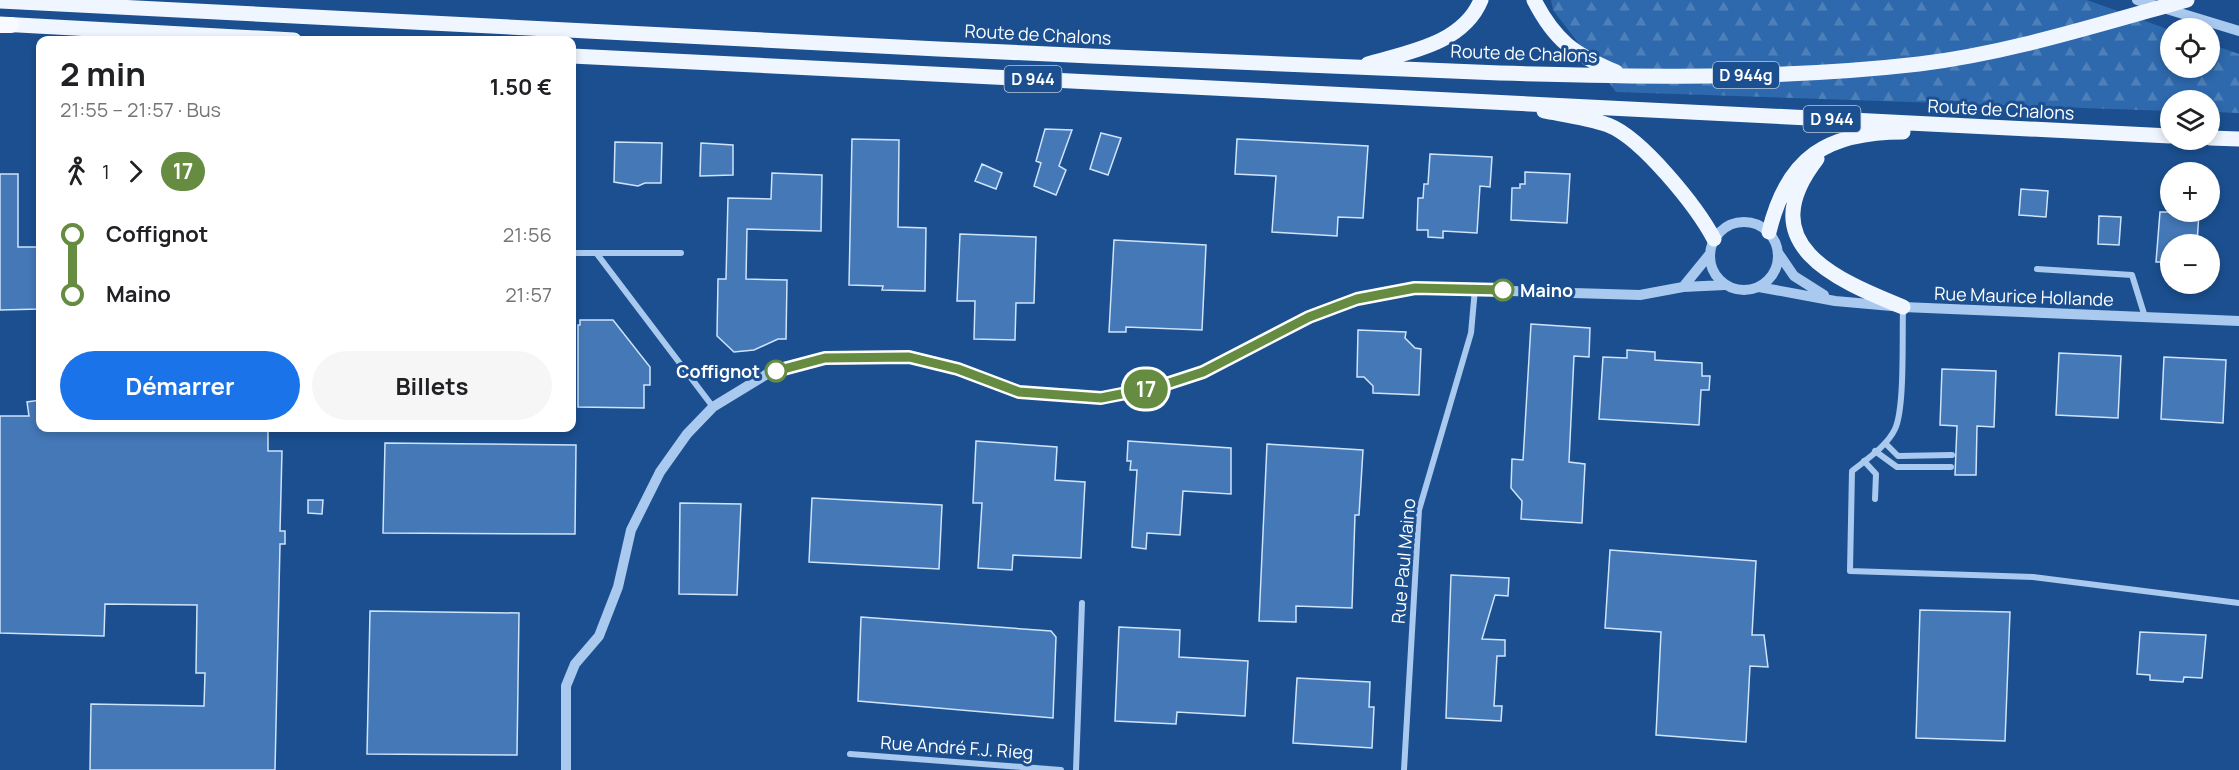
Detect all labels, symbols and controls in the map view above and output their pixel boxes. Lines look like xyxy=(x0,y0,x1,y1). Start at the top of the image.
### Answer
street label: Route de Chalons xyxy=(964,18,1112,50)
map controls xyxy=(2160,18,2220,294)
button: locate xyxy=(2160,18,2220,78)
street label: Route de Chalons xyxy=(1450,38,1598,68)
text: 2 min xyxy=(60,51,146,96)
road number: D 944g xyxy=(1713,62,1779,88)
road number: D 944 xyxy=(1004,66,1062,92)
text: 1.50 € xyxy=(490,72,552,102)
button: layers xyxy=(2160,90,2220,150)
street label: Route de Chalons xyxy=(1927,93,2075,125)
text: 21:55 – 21:57 · Bus xyxy=(60,96,221,123)
road number: D 944 xyxy=(1804,106,1860,132)
icon: walk xyxy=(60,155,93,188)
icon: forward xyxy=(119,155,152,188)
text: 17 xyxy=(173,157,193,185)
text: 1 xyxy=(102,158,110,185)
button: + xyxy=(2160,162,2220,222)
text: Coffignot xyxy=(106,219,208,249)
text: 21:56 xyxy=(503,221,552,248)
button: − xyxy=(2160,234,2220,294)
place label: Maino xyxy=(1520,278,1573,302)
text: Maino xyxy=(106,279,171,309)
marker: Maino xyxy=(1492,279,1514,301)
text: 21:57 xyxy=(505,281,552,308)
street label: Rue Maurice Hollande xyxy=(1934,281,2114,311)
button: Démarrer xyxy=(60,351,300,420)
button: Billets xyxy=(312,351,552,420)
place label: Coffignot xyxy=(676,359,760,383)
marker: Coffignot xyxy=(765,360,787,382)
line badge: 17 xyxy=(1119,370,1173,408)
text: 17 xyxy=(1136,375,1156,403)
street label: Rue Paul Maino xyxy=(1386,497,1420,625)
street label: Rue André F.J. Rieg xyxy=(880,730,1034,764)

